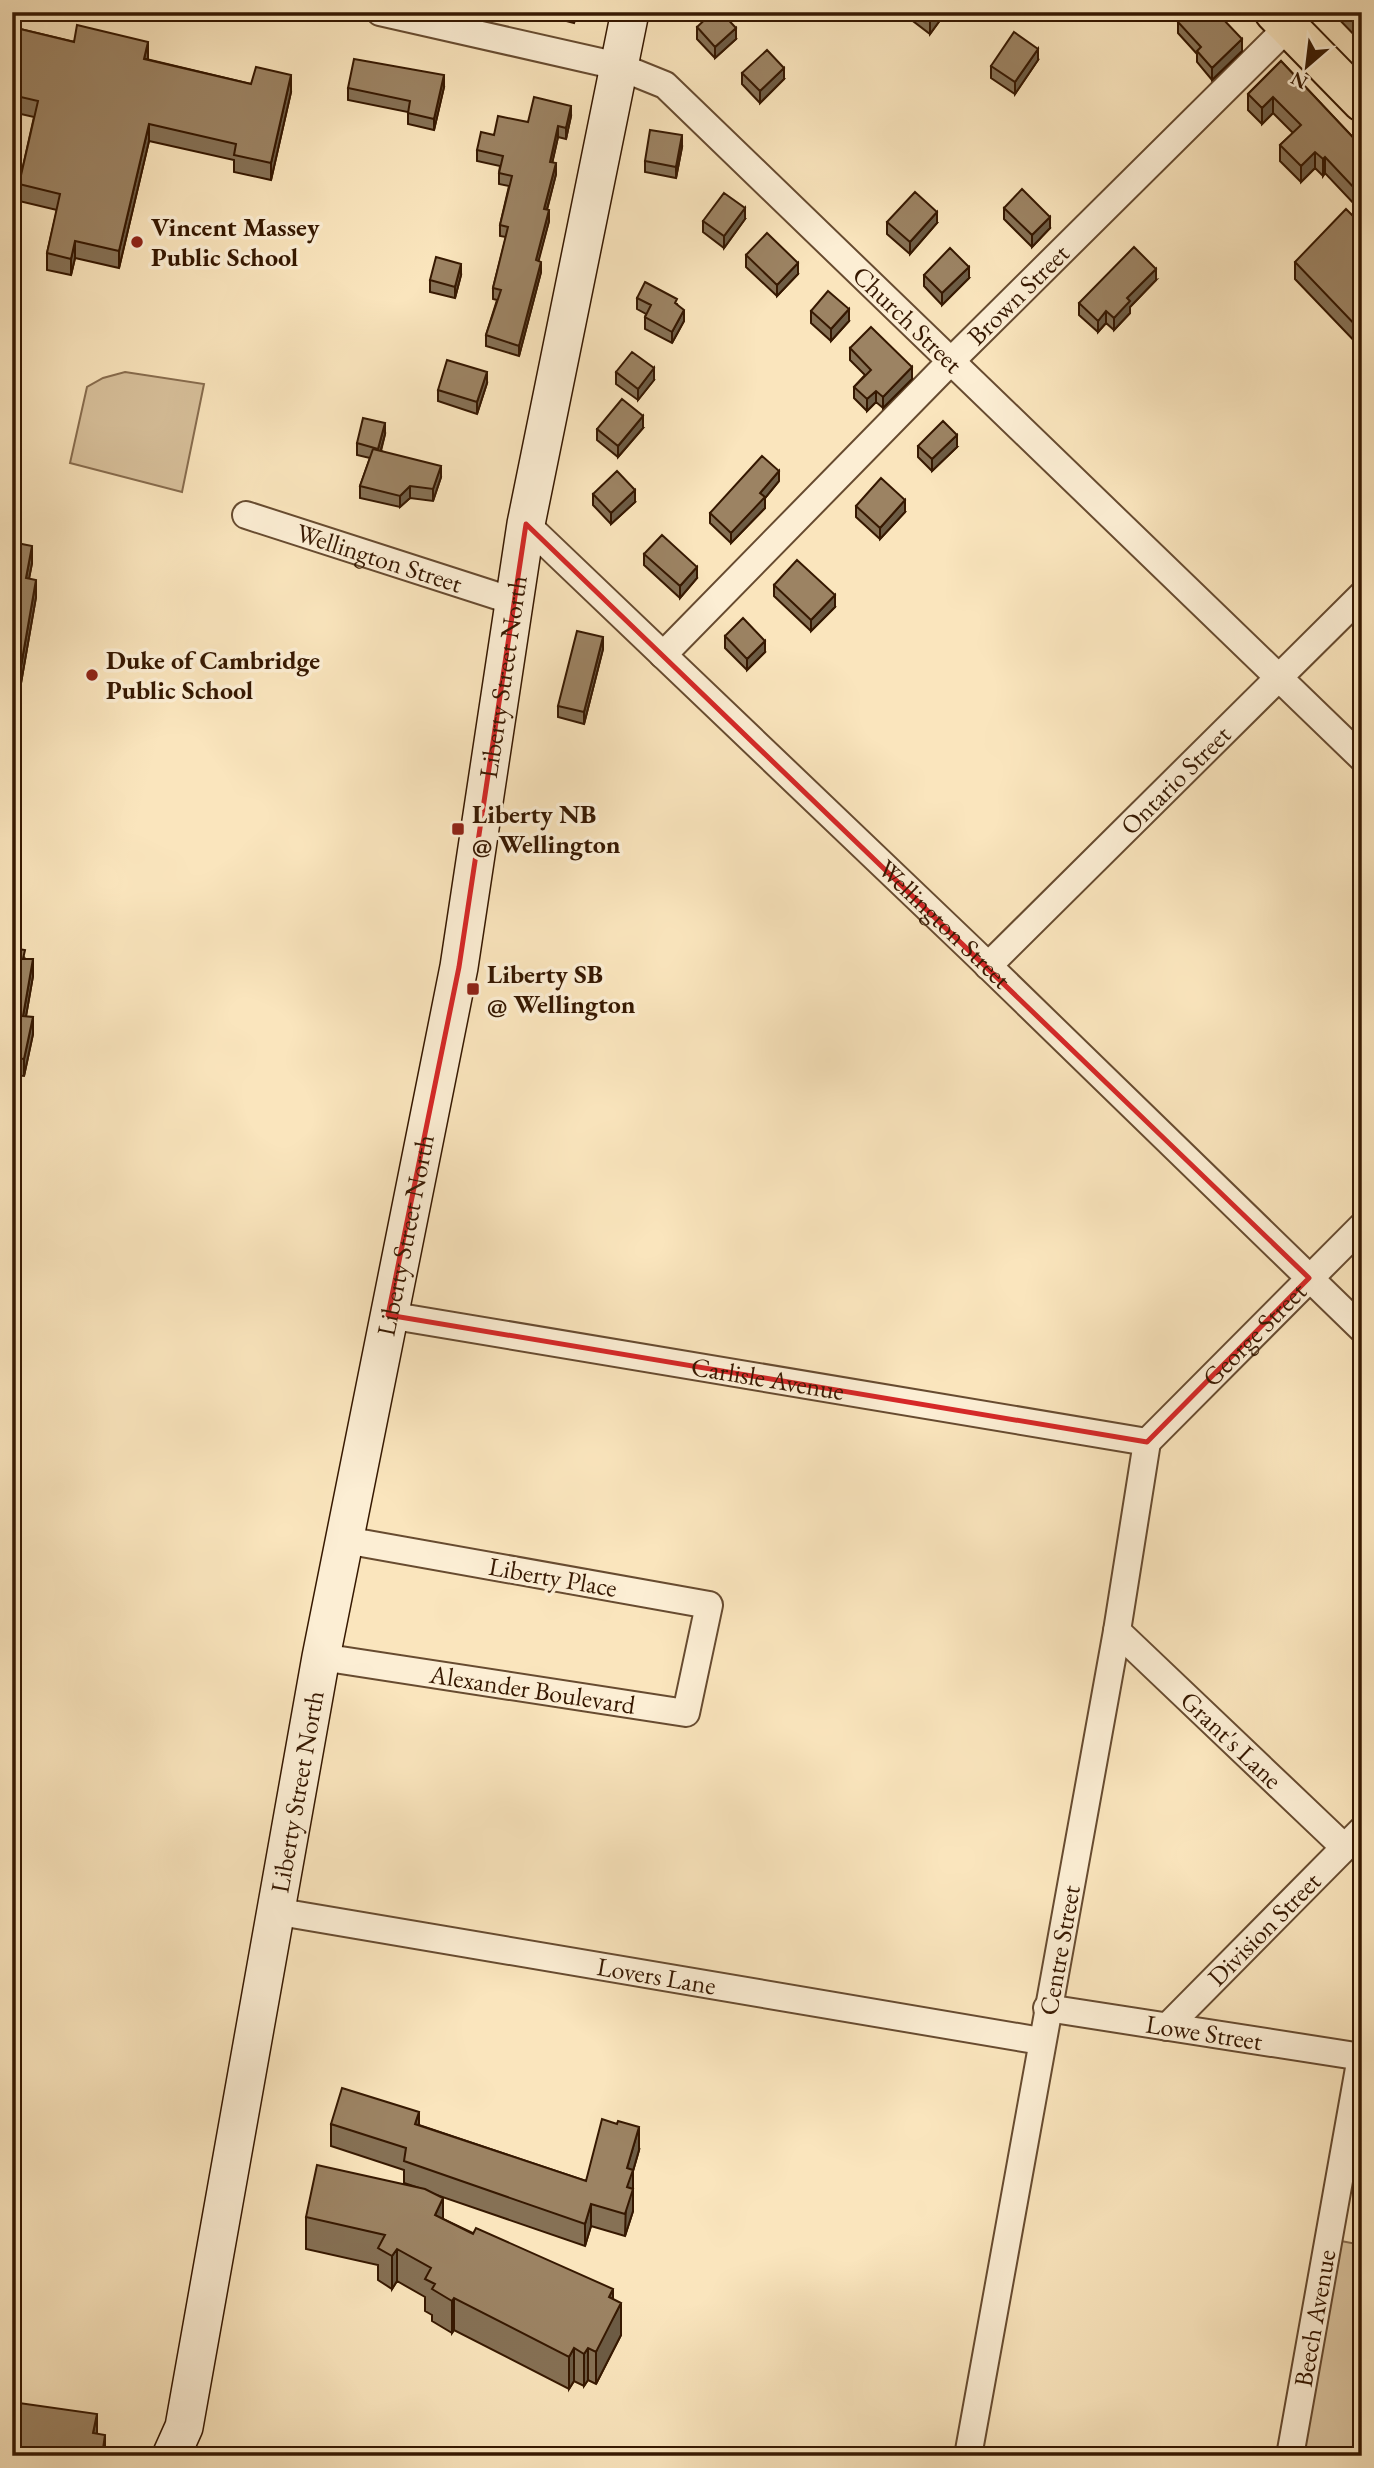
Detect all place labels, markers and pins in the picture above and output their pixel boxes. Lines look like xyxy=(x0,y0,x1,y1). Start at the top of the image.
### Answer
place label: Vincent Massey Public School xyxy=(151,210,320,274)
marker: Vincent Massey Public School xyxy=(129,234,145,250)
place label: Duke of Cambridge Public School xyxy=(106,643,320,707)
marker: Duke of Cambridge Public School xyxy=(84,667,100,683)
place label: Liberty NB @ Wellington xyxy=(472,797,621,861)
marker: Liberty NB @ Wellington xyxy=(450,821,466,837)
place label: Liberty SB @ Wellington xyxy=(487,957,636,1021)
marker: Liberty SB @ Wellington xyxy=(465,981,481,997)

